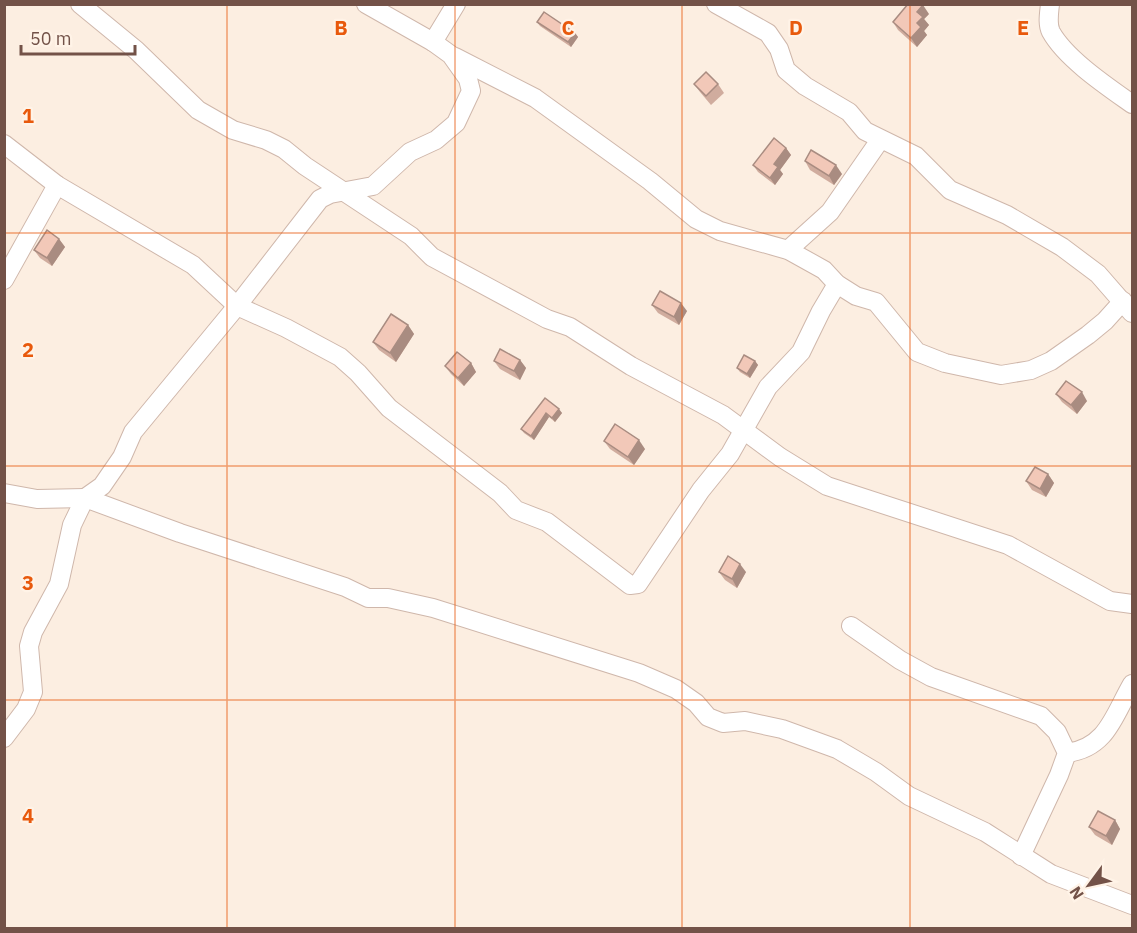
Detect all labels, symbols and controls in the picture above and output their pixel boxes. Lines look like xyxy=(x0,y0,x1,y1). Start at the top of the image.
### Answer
text: B xyxy=(334,14,348,41)
text: C xyxy=(561,14,575,41)
text: D xyxy=(789,14,803,41)
text: E xyxy=(1017,14,1029,41)
scale bar xyxy=(21,18,135,56)
text: 50 m xyxy=(30,27,72,50)
text: 1 xyxy=(22,102,34,129)
text: 2 xyxy=(22,336,34,363)
text: 3 xyxy=(22,569,34,596)
text: 4 xyxy=(22,802,34,829)
north arrow xyxy=(1059,855,1119,915)
text: N xyxy=(1065,883,1088,903)

